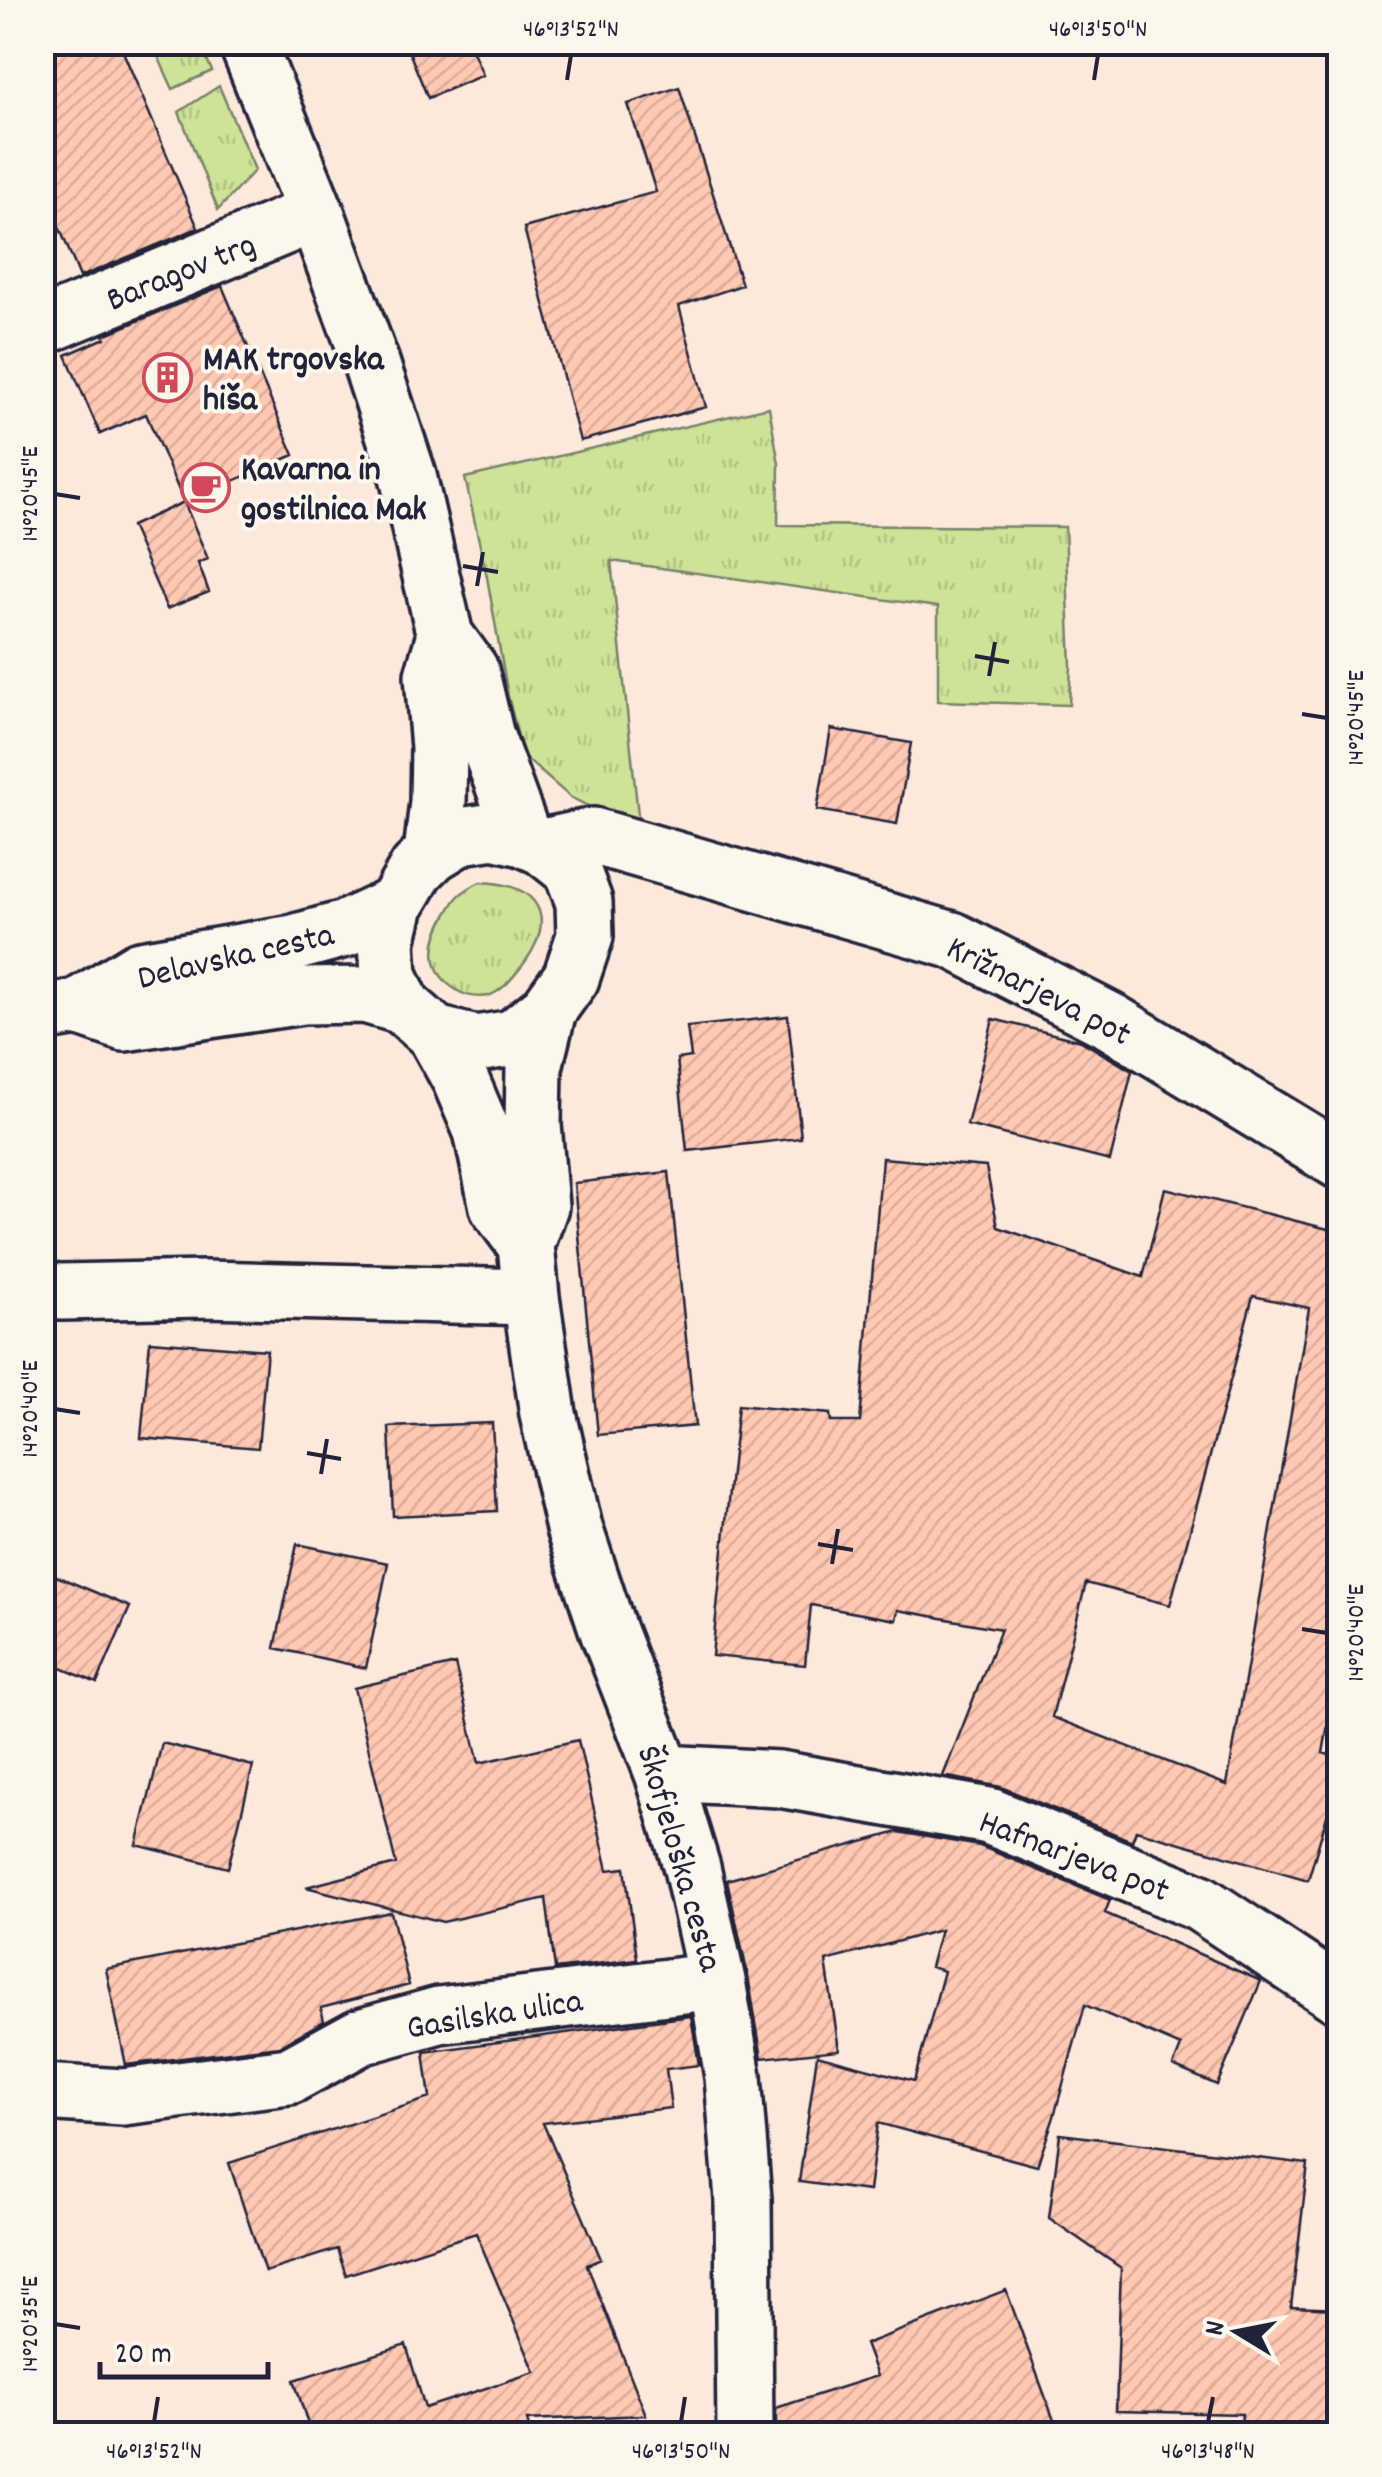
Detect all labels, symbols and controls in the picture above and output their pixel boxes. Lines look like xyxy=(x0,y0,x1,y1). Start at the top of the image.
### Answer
text: 46°13'52"N xyxy=(523,13,619,49)
text: 46°13'50"N xyxy=(1049,13,1147,49)
street label: Baragov trg xyxy=(100,222,264,327)
place label: MAK trgovska hiša xyxy=(203,337,385,427)
building icon: MAK trgovska hiša xyxy=(142,351,194,403)
text: 14°20'45"E xyxy=(14,446,50,542)
place label: Kavarna in gostilnica Mak xyxy=(241,447,427,537)
cafe icon: Kavarna in gostilnica Mak xyxy=(180,461,232,513)
text: 14°20'45"E xyxy=(1340,670,1376,766)
street label: Delavska cesta xyxy=(133,912,340,1006)
street label: Križnarjeva pot xyxy=(937,925,1139,1061)
text: 14°20'40"E xyxy=(14,1360,50,1458)
text: 14°20'40"E xyxy=(1340,1584,1376,1682)
street label: Škofjeloška cesta xyxy=(621,1741,733,1979)
street label: Hafnarjeva pot xyxy=(971,1799,1176,1918)
street label: Gasilska ulica xyxy=(403,1978,587,2056)
text: 14°20'35"E xyxy=(14,2275,50,2372)
north arrow xyxy=(1187,2282,1287,2382)
scale bar xyxy=(100,2317,268,2379)
text: N xyxy=(1196,2318,1238,2339)
text: 20 m xyxy=(115,2335,172,2378)
text: 46°13'52"N xyxy=(106,2435,202,2471)
text: 46°13'50"N xyxy=(632,2435,730,2471)
text: 46°13'48"N xyxy=(1161,2435,1255,2471)

